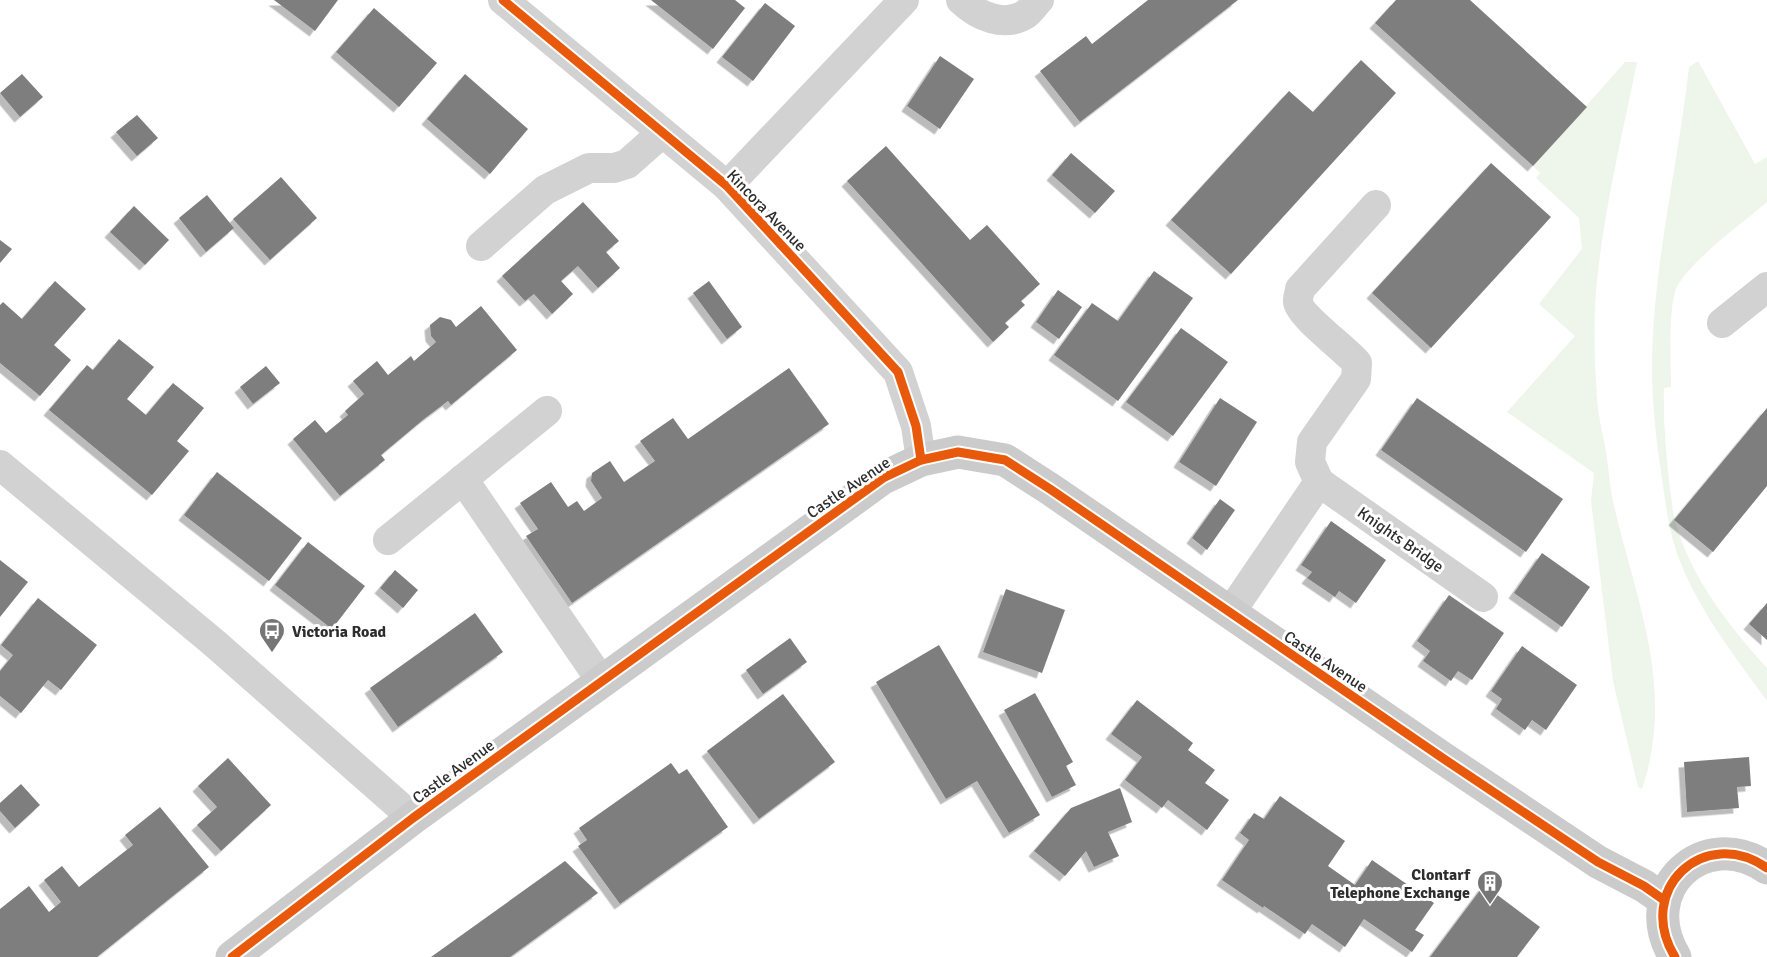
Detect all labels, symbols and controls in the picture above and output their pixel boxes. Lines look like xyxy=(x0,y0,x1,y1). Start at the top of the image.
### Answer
street label: Kincora Avenue xyxy=(722,166,810,256)
street label: Castle Avenue xyxy=(803,453,894,523)
street label: Knights Bridge xyxy=(1353,503,1447,577)
bus stop icon: Victoria Road xyxy=(257,616,287,654)
place label: Victoria Road xyxy=(292,622,387,642)
street label: Castle Avenue xyxy=(1280,627,1371,697)
street label: Castle Avenue xyxy=(409,735,498,808)
place label: Clontarf Telephone Exchange xyxy=(1330,865,1471,903)
building icon: Clontarf Telephone Exchange xyxy=(1475,868,1505,906)

